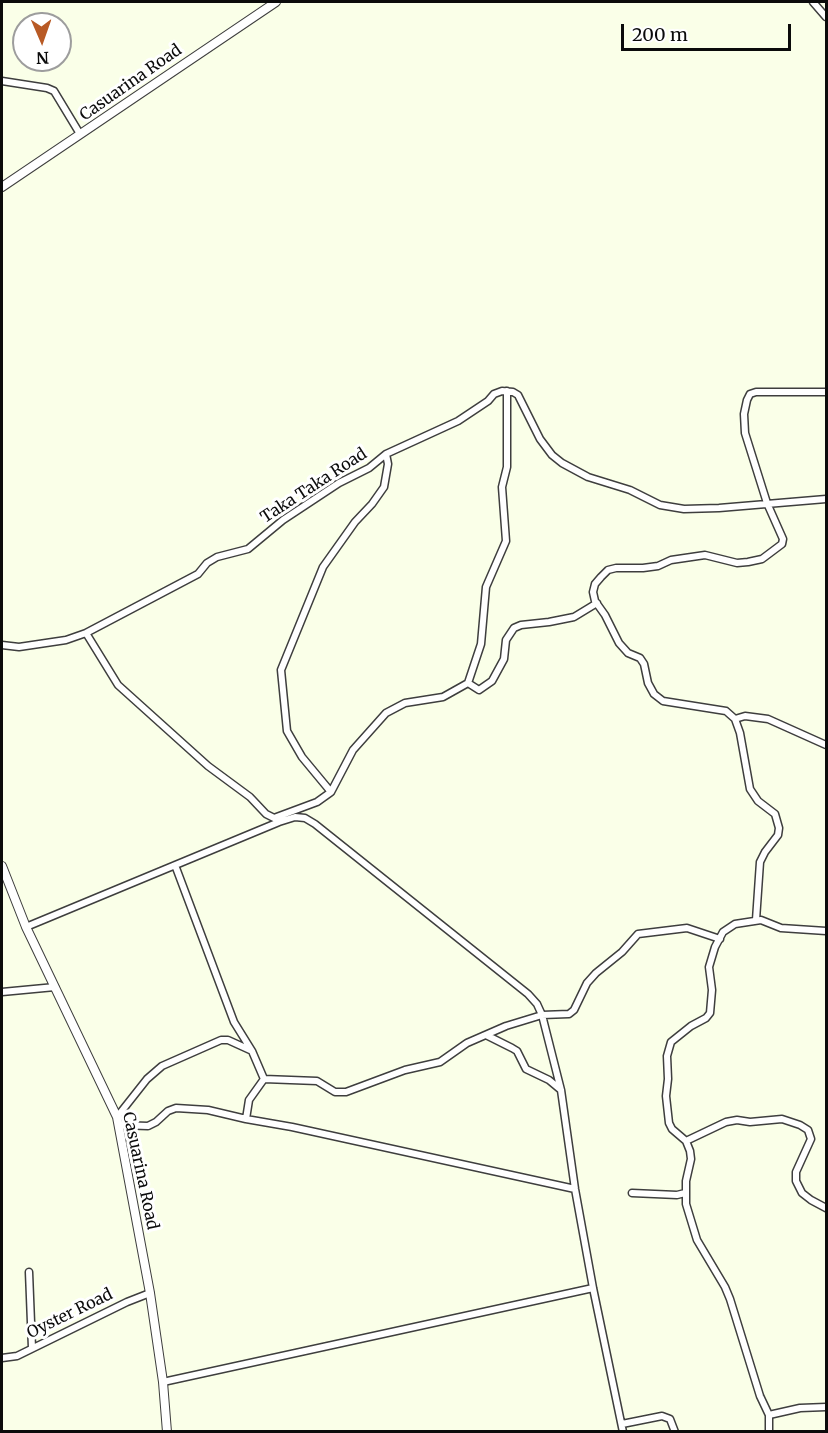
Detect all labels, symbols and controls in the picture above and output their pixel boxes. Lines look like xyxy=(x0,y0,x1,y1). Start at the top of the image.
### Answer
north arrow xyxy=(12,12,72,72)
scale bar xyxy=(624,12,794,50)
text: 200 m xyxy=(632,23,688,46)
street label: Casuarina Road xyxy=(76,41,186,125)
text: N xyxy=(36,48,49,68)
street label: Taka Taka Road xyxy=(257,445,371,527)
street label: Casuarina Road xyxy=(118,1110,162,1232)
street label: Oyster Road xyxy=(24,1285,116,1343)

